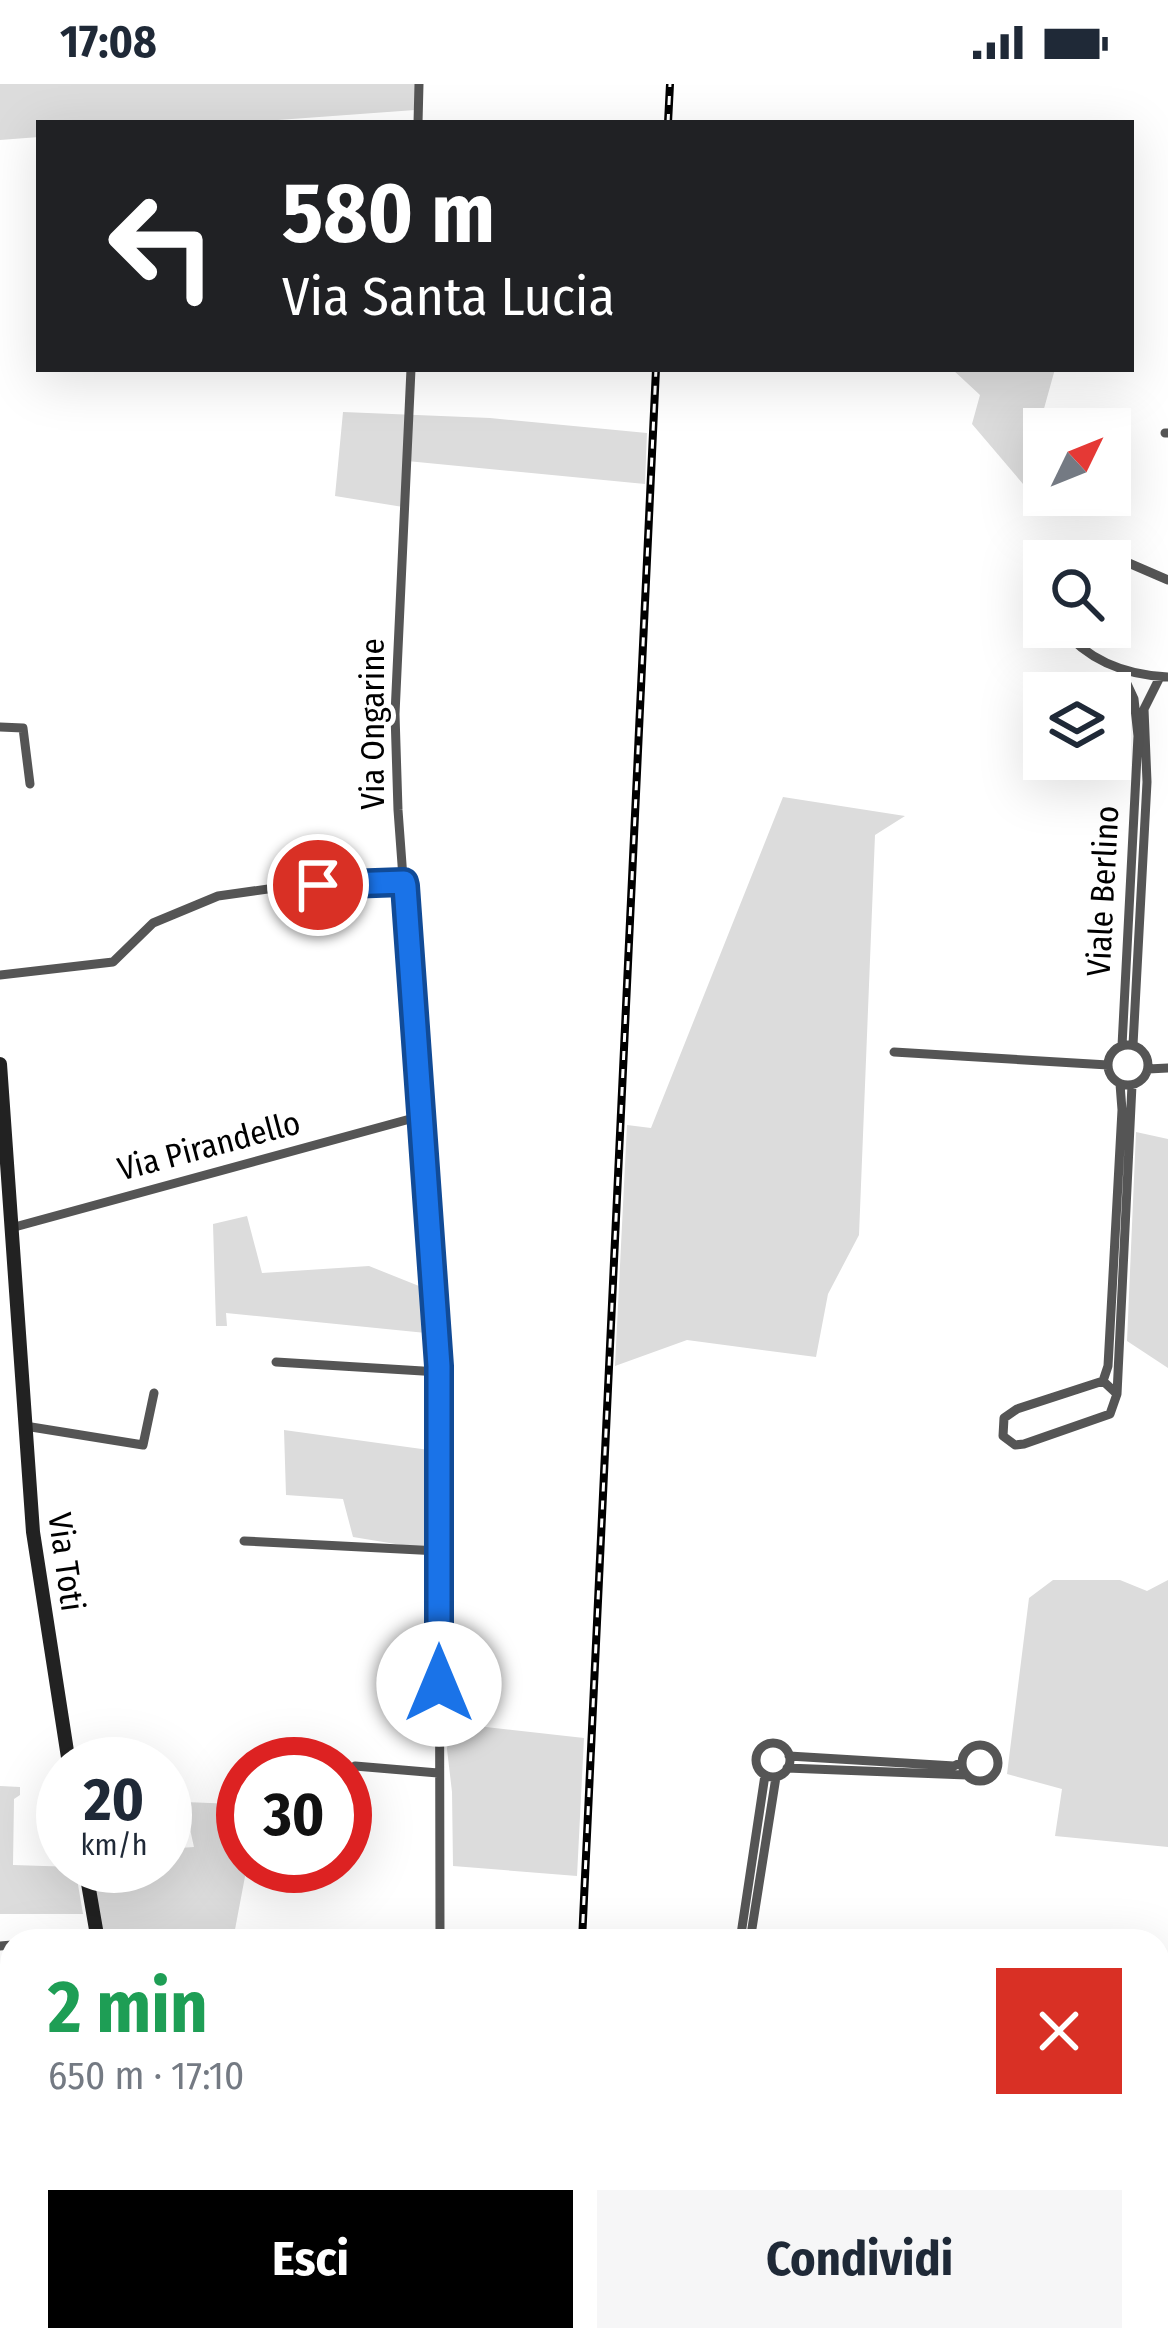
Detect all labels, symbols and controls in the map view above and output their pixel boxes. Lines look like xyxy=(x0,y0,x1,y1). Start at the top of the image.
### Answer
text: 17:08 xyxy=(60,15,157,69)
text: 580 m xyxy=(282,163,495,264)
icon: left xyxy=(84,168,240,324)
text: Via Santa Lucia xyxy=(282,265,615,329)
north arrow xyxy=(1023,408,1131,516)
map controls xyxy=(1023,408,1131,780)
button: search xyxy=(1023,540,1131,648)
street label: Via Ongarine xyxy=(353,638,393,810)
button: layers xyxy=(1023,672,1131,780)
street label: Viale Berlino xyxy=(1079,804,1127,978)
pin xyxy=(267,834,369,936)
icon: arrive xyxy=(285,852,351,918)
street label: Via Pirandello xyxy=(113,1102,305,1190)
street label: Via Toti xyxy=(39,1510,93,1614)
position arrow xyxy=(376,1621,502,1747)
speed limit sign: 30 xyxy=(216,1737,372,1893)
text: 20 xyxy=(84,1764,144,1836)
text: km/h xyxy=(81,1827,147,1863)
text: 2 min xyxy=(48,1965,208,2051)
button: close xyxy=(996,1968,1122,2094)
text: 650 m · 17:10 xyxy=(48,2053,244,2099)
button: Esci xyxy=(48,2190,573,2328)
button: Condividi xyxy=(597,2190,1122,2328)

